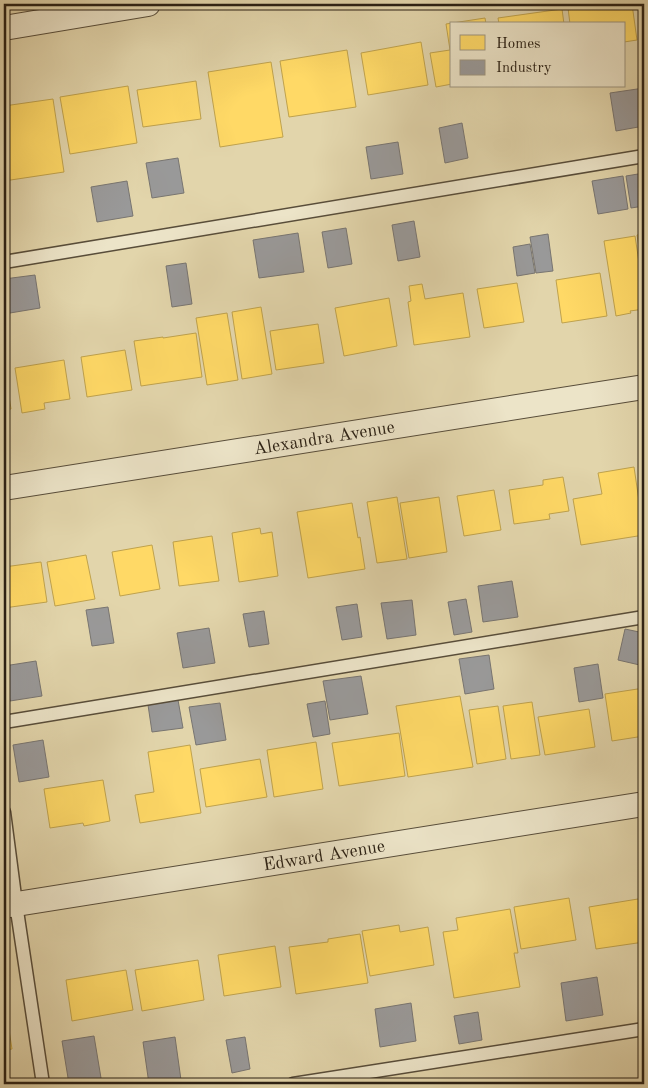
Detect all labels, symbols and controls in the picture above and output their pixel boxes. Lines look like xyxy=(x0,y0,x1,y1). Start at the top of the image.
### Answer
legend xyxy=(450,22,626,88)
text: Homes xyxy=(496,37,541,52)
text: Industry xyxy=(496,61,552,76)
street label: Alexandra Avenue xyxy=(252,418,396,459)
street label: Edward Avenue xyxy=(262,837,386,875)

